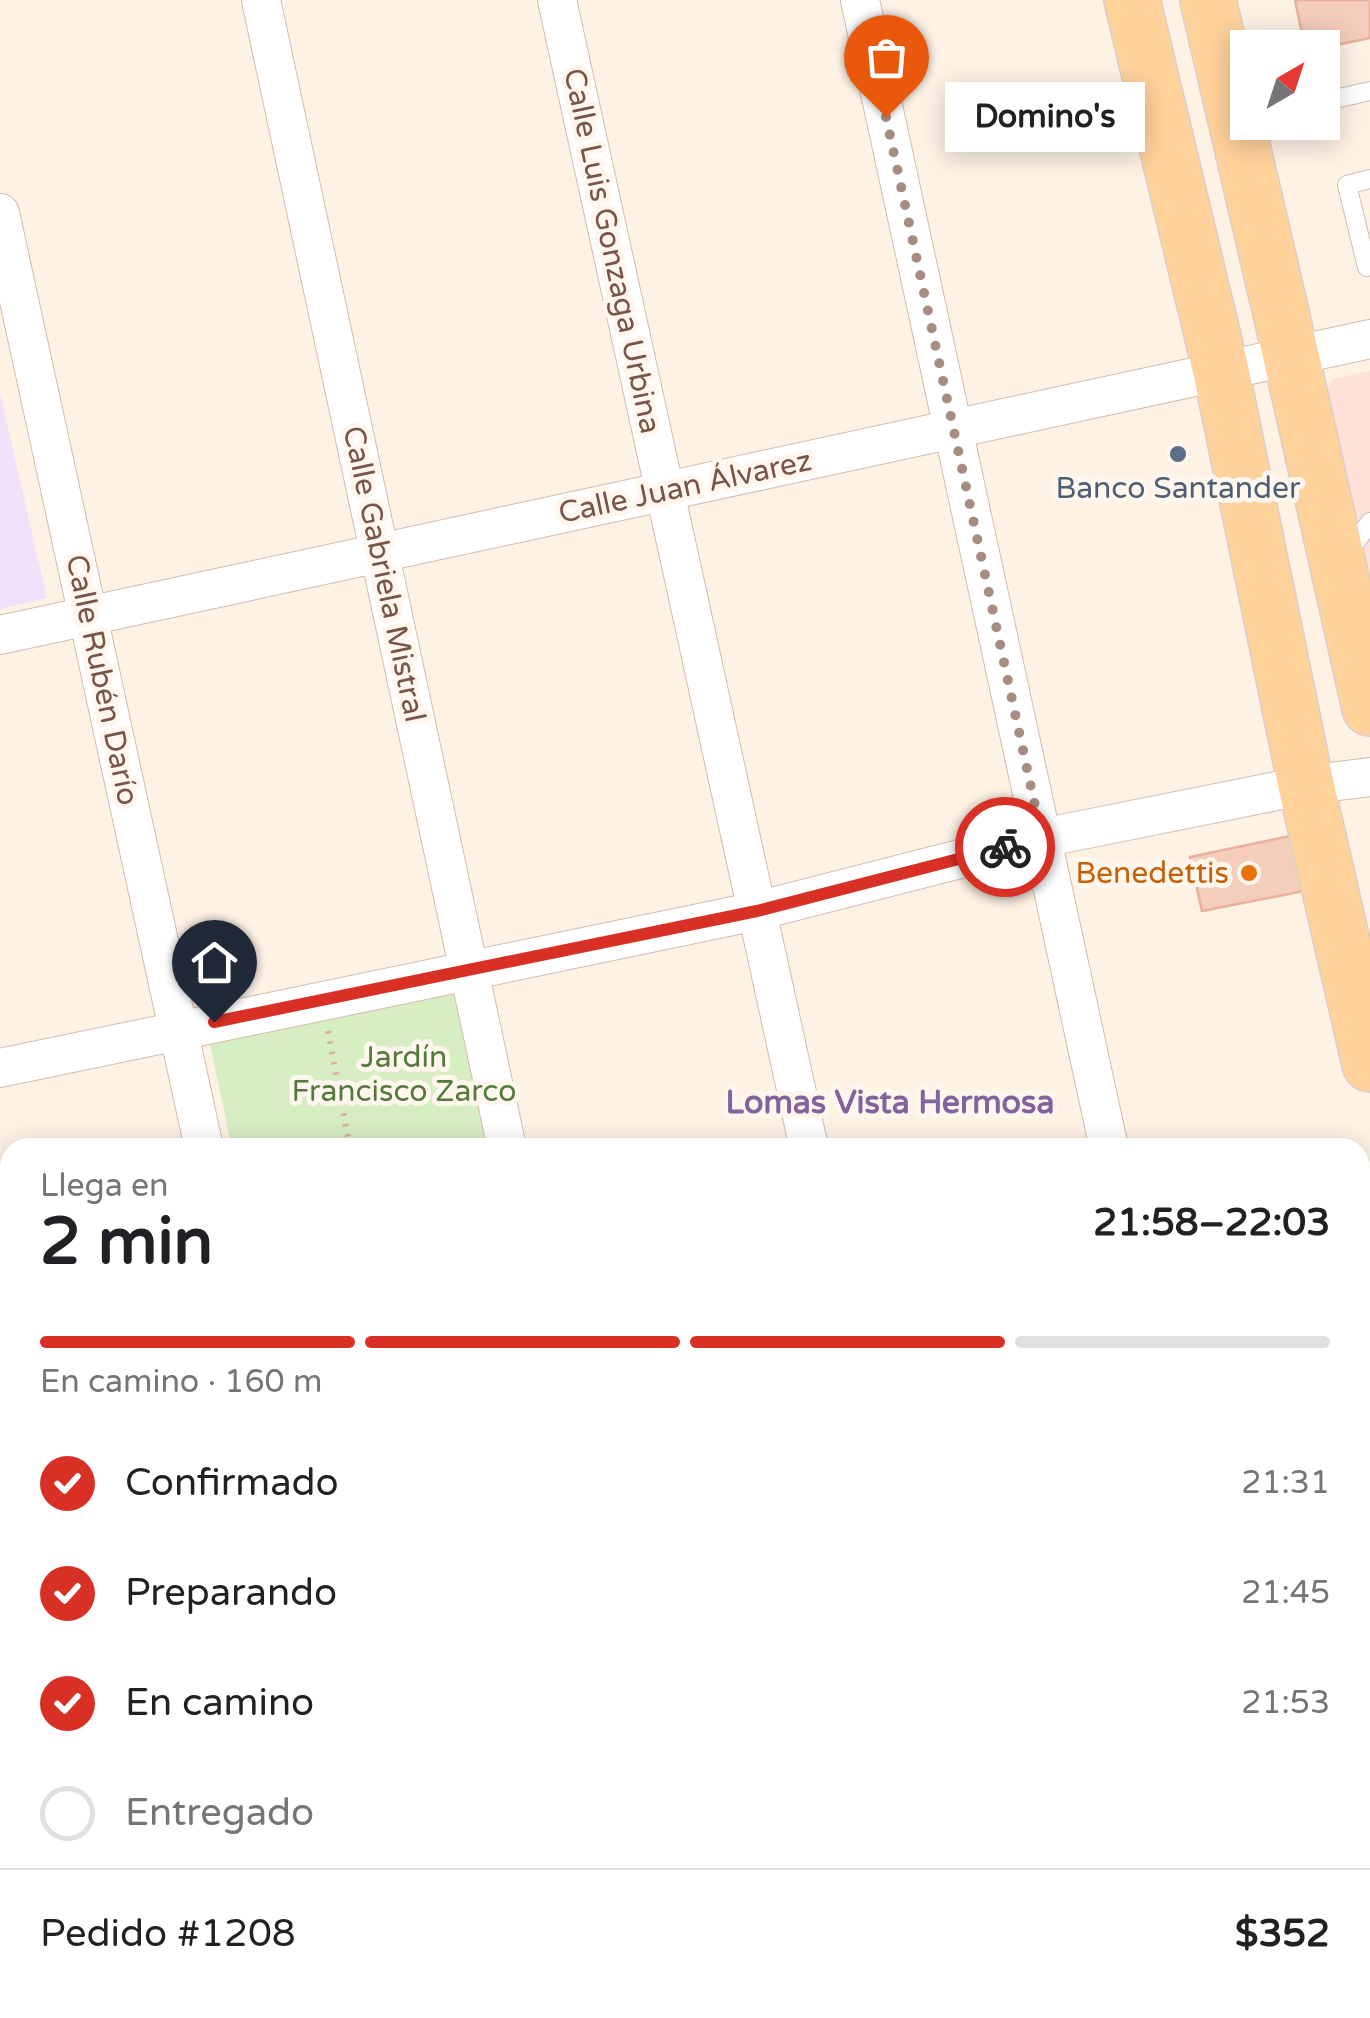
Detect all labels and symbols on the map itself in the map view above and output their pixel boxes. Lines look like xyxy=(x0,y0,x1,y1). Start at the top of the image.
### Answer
pin xyxy=(844,15,929,118)
north arrow xyxy=(1230,30,1340,140)
street label: Calle Luis Gonzaga Urbina xyxy=(555,65,669,437)
callout: Domino's xyxy=(946,82,1146,152)
street label: Calle Gabriela Mistral xyxy=(335,423,433,725)
street label: Calle Juan Álvarez xyxy=(555,442,815,532)
marker: Banco Santander xyxy=(1167,443,1189,465)
place label: Banco Santander xyxy=(1055,470,1301,507)
street label: Calle Rubén Darío xyxy=(57,551,147,809)
courier xyxy=(955,797,1055,897)
place label: Benedettis xyxy=(1075,855,1229,892)
marker: Benedettis xyxy=(1238,862,1260,884)
pin xyxy=(172,920,257,1023)
park label: Jardín Francisco Zarco xyxy=(292,1039,516,1110)
district label: Lomas Vista Hermosa xyxy=(726,1084,1054,1122)

